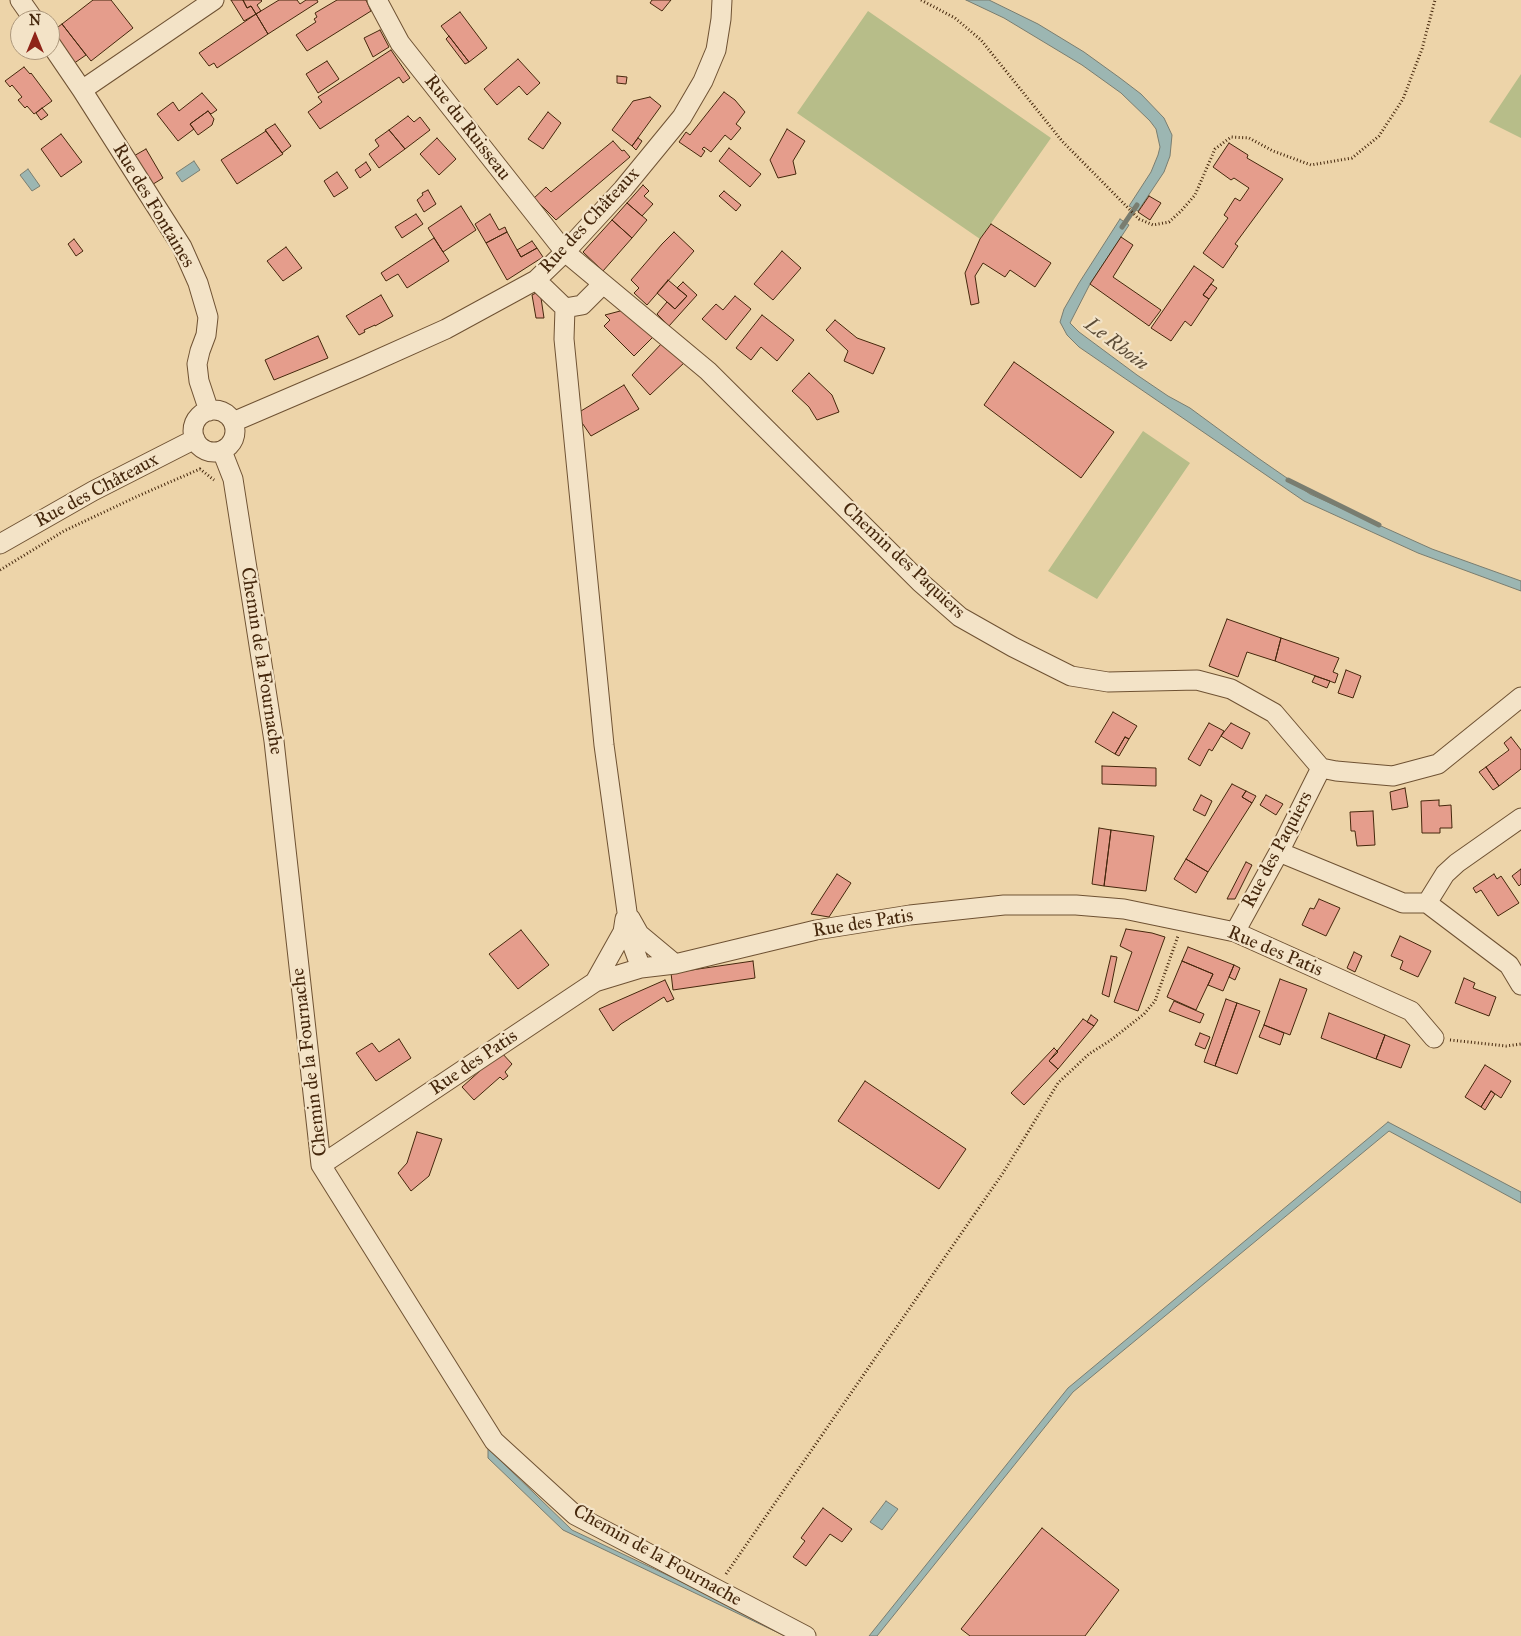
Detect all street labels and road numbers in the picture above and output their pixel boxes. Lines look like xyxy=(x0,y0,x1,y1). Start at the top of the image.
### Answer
street label: Rue du Ruisseau xyxy=(419,71,515,185)
street label: Rue des Fontaines xyxy=(107,140,199,272)
street label: Rue des Châteaux xyxy=(535,163,645,279)
street label: Rue des Châteaux xyxy=(31,449,163,533)
street label: Chemin des Paquiers xyxy=(837,498,969,624)
street label: Chemin de la Fournache xyxy=(235,566,287,756)
street label: Rue des Paquiers xyxy=(1238,788,1318,912)
street label: Rue des Patis xyxy=(811,905,915,943)
street label: Rue des Patis xyxy=(1224,922,1326,982)
street label: Chemin de la Fournache xyxy=(287,967,333,1157)
street label: Rue des Patis xyxy=(426,1025,522,1101)
street label: Chemin de la Fournache xyxy=(569,1500,745,1612)

